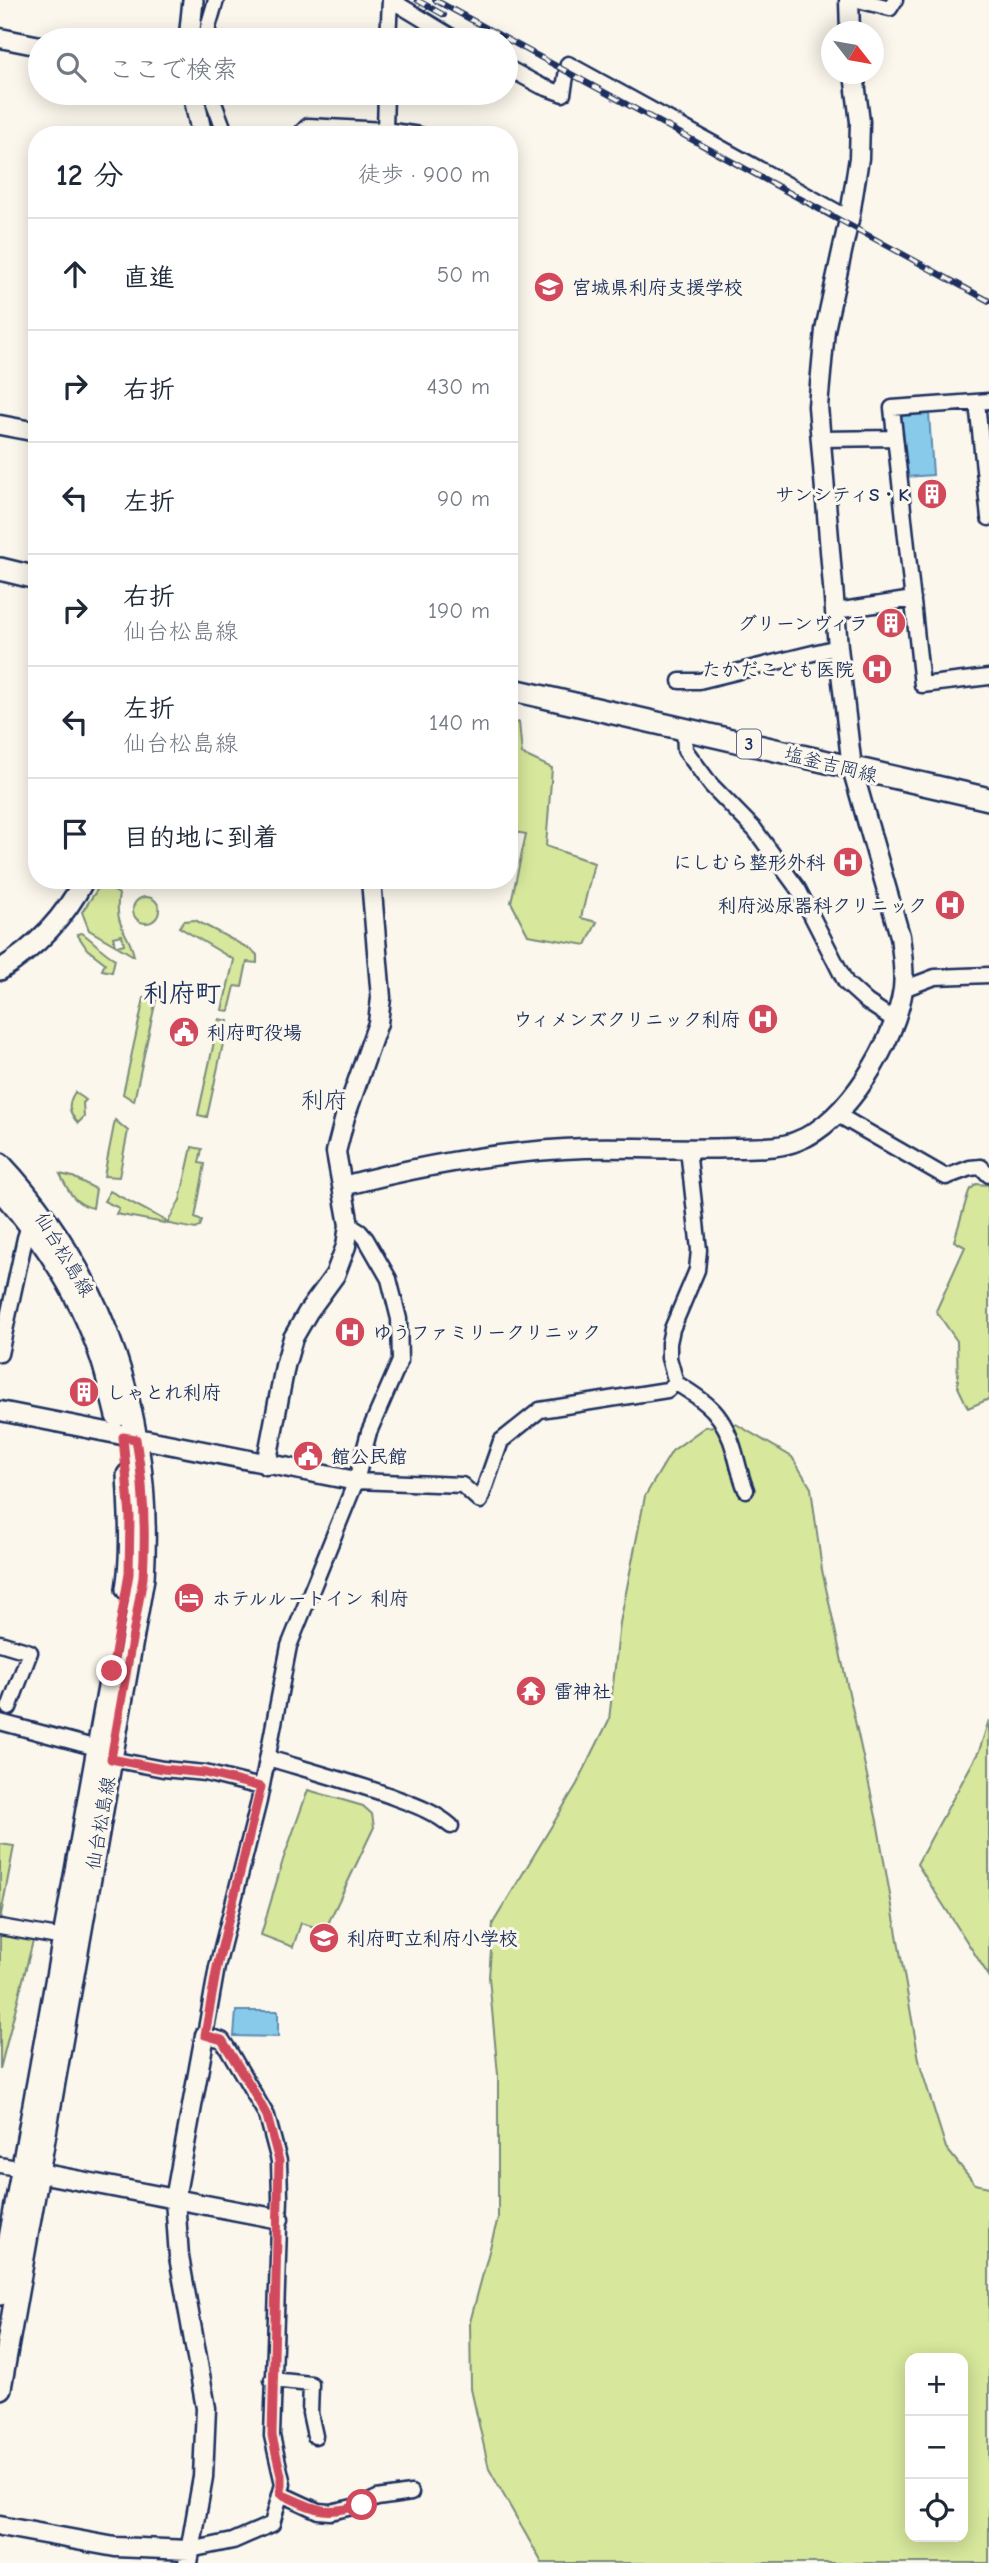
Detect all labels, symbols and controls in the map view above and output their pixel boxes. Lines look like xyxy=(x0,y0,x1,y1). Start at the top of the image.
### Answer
north arrow xyxy=(821,21,884,84)
search box xyxy=(28,28,518,105)
icon: search xyxy=(52,48,90,86)
text: ここで検索 xyxy=(108,55,238,85)
text: 12 分 xyxy=(56,158,123,193)
text: 徒歩 · 900 m xyxy=(358,161,490,188)
icon: ahead xyxy=(56,255,94,293)
text: 50 m xyxy=(437,261,490,288)
text: 直進 xyxy=(123,263,175,293)
school or university icon: 宮城県利府支援学校 xyxy=(532,270,566,304)
place label: 宮城県利府支援学校 xyxy=(572,277,743,299)
icon: right xyxy=(56,367,94,405)
text: 430 m xyxy=(427,373,490,400)
text: 右折 xyxy=(123,375,175,405)
building icon: サンシティS・K xyxy=(915,477,949,511)
icon: left xyxy=(56,479,94,517)
place label: サンシティS・K xyxy=(775,484,909,506)
text: 90 m xyxy=(437,485,490,512)
text: 左折 xyxy=(123,487,175,517)
text: 右折 xyxy=(123,582,175,612)
icon: right xyxy=(56,591,94,629)
text: 190 m xyxy=(428,597,490,624)
building icon: グリーンヴィラ xyxy=(874,606,908,640)
place label: グリーンヴィラ xyxy=(738,613,868,635)
text: 仙台松島線 xyxy=(123,618,238,645)
hospital icon: たかだこども医院 xyxy=(860,652,894,686)
place label: たかだこども医院 xyxy=(702,659,854,681)
text: 左折 xyxy=(123,694,175,724)
icon: left xyxy=(56,703,94,741)
text: 140 m xyxy=(429,709,490,736)
text: 仙台松島線 xyxy=(123,730,238,757)
road number: 3 xyxy=(737,730,761,758)
street label: 塩釜吉岡線 xyxy=(782,743,880,787)
icon: arrive xyxy=(56,815,94,853)
text: 目的地に到着 xyxy=(123,823,279,853)
hospital icon: にしむら整形外科 xyxy=(831,845,865,879)
place label: にしむら整形外科 xyxy=(673,852,826,874)
hospital icon: 利府泌尿器科クリニック xyxy=(933,888,967,922)
place label: 利府泌尿器科クリニック xyxy=(718,895,927,917)
district label: 利府町 xyxy=(143,979,221,1009)
hospital icon: ウィメンズクリニック利府 xyxy=(746,1002,780,1036)
place label: ウィメンズクリニック利府 xyxy=(513,1009,740,1031)
public building icon: 利府町役場 xyxy=(167,1015,201,1049)
place label: 利府町役場 xyxy=(207,1022,302,1044)
district label: 利府 xyxy=(301,1087,347,1114)
street label: 仙台松島線 xyxy=(30,1208,98,1301)
hospital icon: ゆうファミリークリニック xyxy=(333,1315,367,1349)
place label: ゆうファミリークリニック xyxy=(373,1322,601,1344)
building icon: しゃとれ利府 xyxy=(67,1375,101,1409)
place label: しゃとれ利府 xyxy=(107,1382,221,1404)
public building icon: 館公民館 xyxy=(291,1439,325,1473)
place label: 館公民館 xyxy=(331,1446,407,1468)
hotel icon: ホテルルートイン 利府 xyxy=(172,1581,206,1615)
place label: ホテルルートイン 利府 xyxy=(212,1588,408,1610)
route end xyxy=(96,1655,127,1686)
temple icon: 雷神社 xyxy=(514,1674,548,1708)
place label: 雷神社 xyxy=(554,1681,611,1703)
street label: 仙台松島線 xyxy=(82,1774,120,1872)
school or university icon: 利府町立利府小学校 xyxy=(307,1921,341,1955)
place label: 利府町立利府小学校 xyxy=(347,1928,518,1950)
map controls xyxy=(905,2353,968,2542)
button: + xyxy=(905,2353,968,2416)
button: − xyxy=(905,2416,968,2479)
button: locate xyxy=(905,2479,968,2542)
route start xyxy=(346,2489,377,2520)

